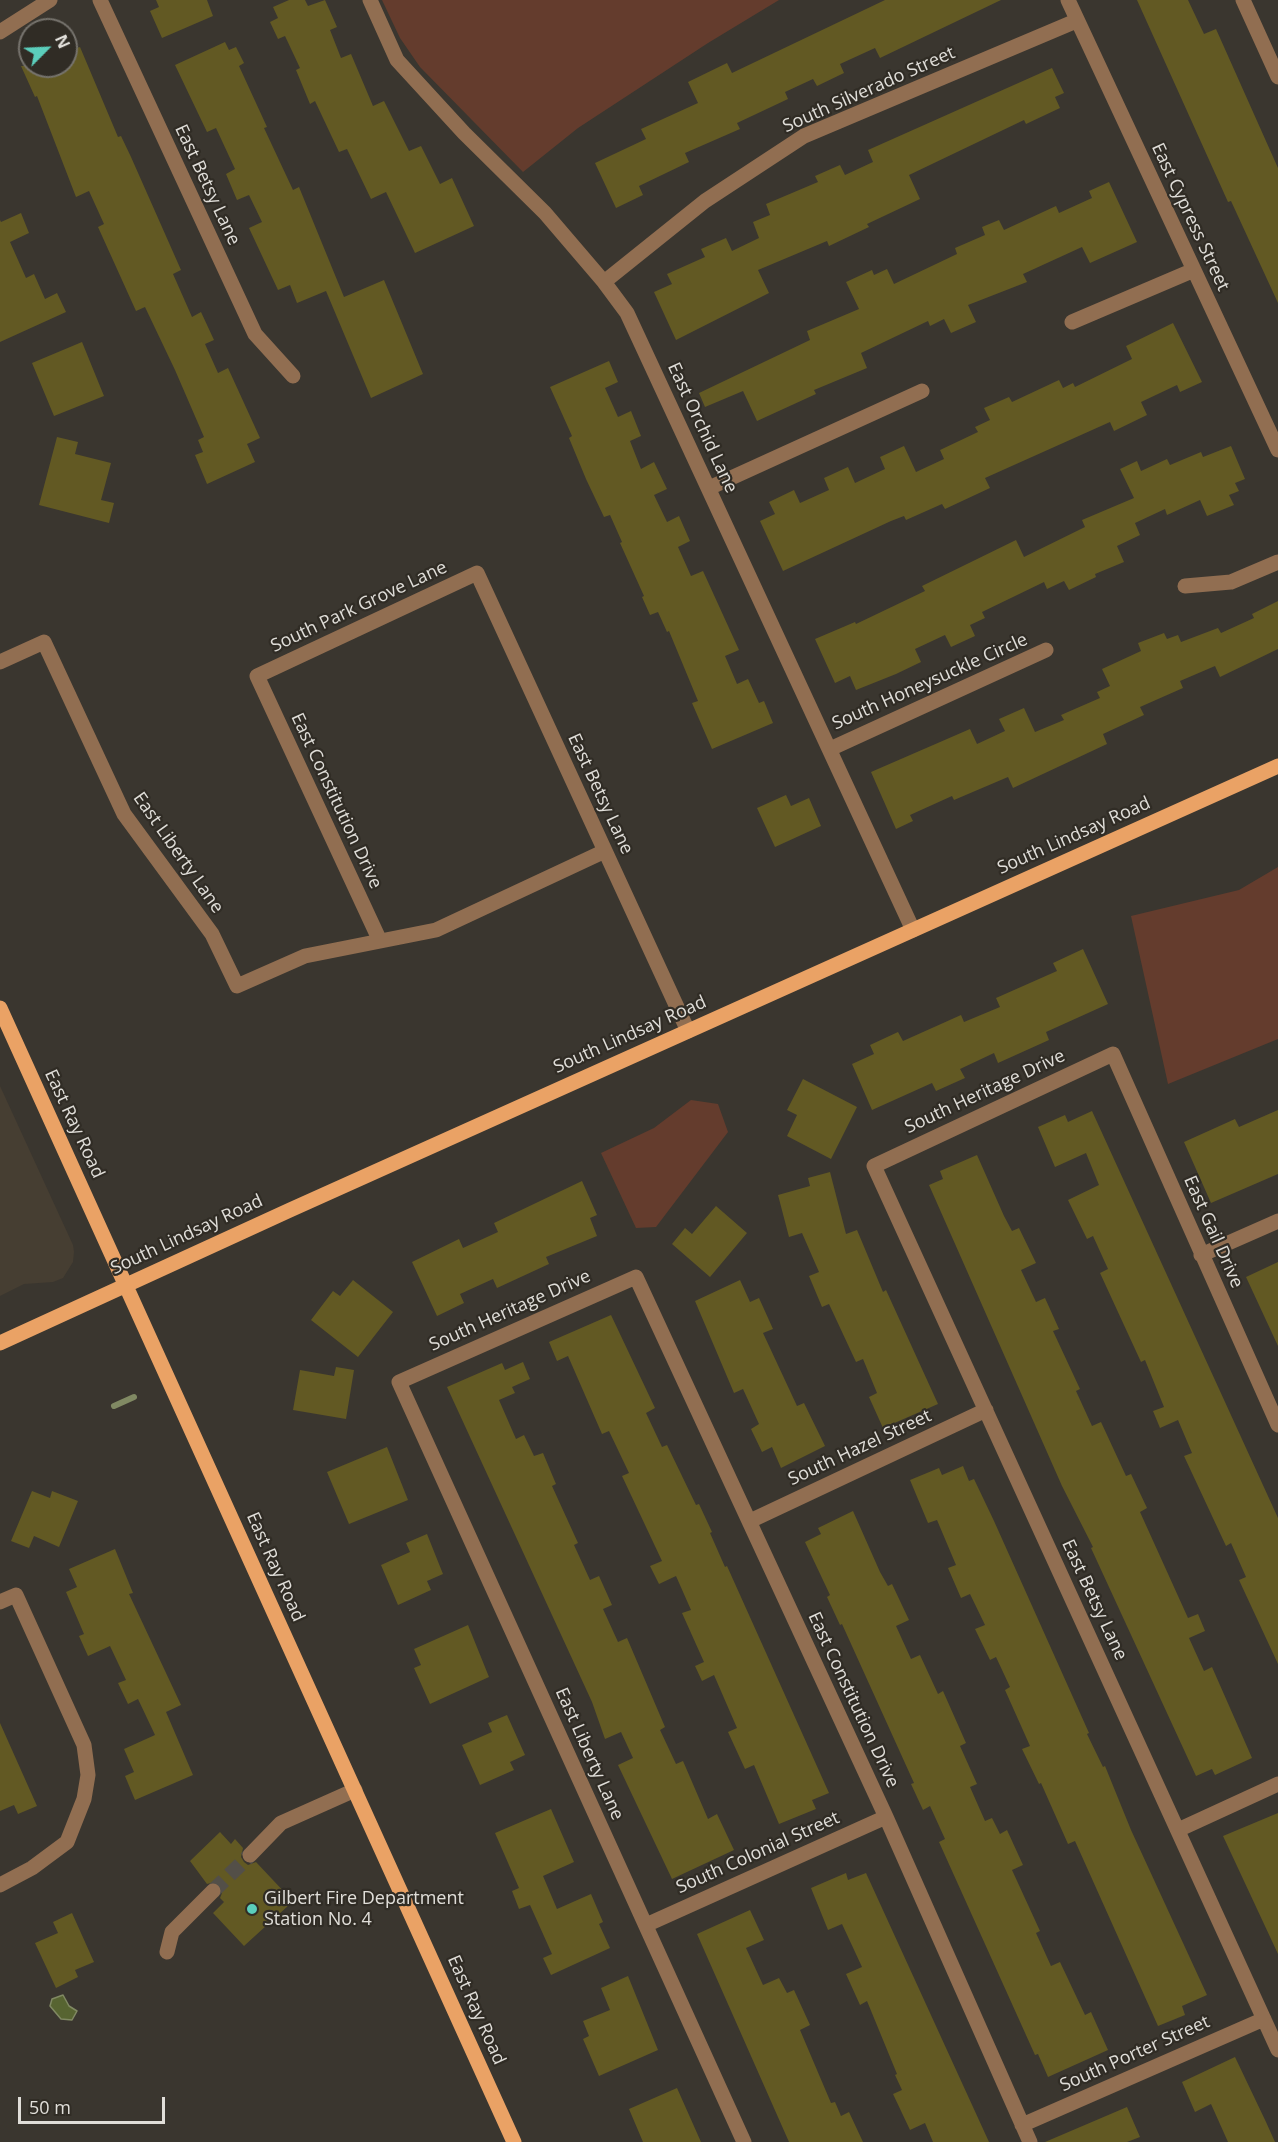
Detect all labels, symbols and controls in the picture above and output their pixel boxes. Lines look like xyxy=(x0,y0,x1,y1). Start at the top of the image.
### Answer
north arrow xyxy=(18,18,78,78)
text: N xyxy=(50,31,75,52)
street label: South Silverado Street xyxy=(780,42,958,138)
street label: East Betsy Lane xyxy=(170,121,244,249)
street label: East Cypress Street xyxy=(1146,140,1234,294)
street label: East Orchid Lane xyxy=(662,359,742,497)
street label: South Park Grove Lane xyxy=(268,557,450,657)
street label: South Honeysuckle Circle xyxy=(829,629,1031,735)
street label: East Constitution Drive xyxy=(286,710,386,892)
street label: East Betsy Lane xyxy=(563,730,637,858)
street label: East Liberty Lane xyxy=(128,788,228,918)
street label: South Lindsay Road xyxy=(994,793,1154,879)
street label: South Lindsay Road xyxy=(550,992,710,1078)
street label: South Heritage Drive xyxy=(902,1045,1068,1139)
street label: East Ray Road xyxy=(39,1066,109,1182)
street label: East Gail Drive xyxy=(1179,1173,1247,1291)
street label: South Lindsay Road xyxy=(108,1190,266,1280)
street label: South Heritage Drive xyxy=(426,1266,594,1356)
street label: South Hazel Street xyxy=(785,1405,935,1491)
street label: East Ray Road xyxy=(241,1509,309,1625)
street label: East Betsy Lane xyxy=(1057,1536,1131,1664)
street label: East Constitution Drive xyxy=(803,1609,903,1791)
street label: East Liberty Lane xyxy=(550,1684,628,1824)
street label: South Colonial Street xyxy=(673,1807,843,1899)
place label: Gilbert Fire Department Station No. 4 xyxy=(264,1888,464,1930)
marker: Gilbert Fire Department Station No. 4 xyxy=(245,1902,259,1916)
street label: East Ray Road xyxy=(442,1952,510,2068)
street label: South Porter Street xyxy=(1057,2011,1213,2097)
scale bar xyxy=(21,2085,168,2123)
text: 50 m xyxy=(29,2095,71,2119)

